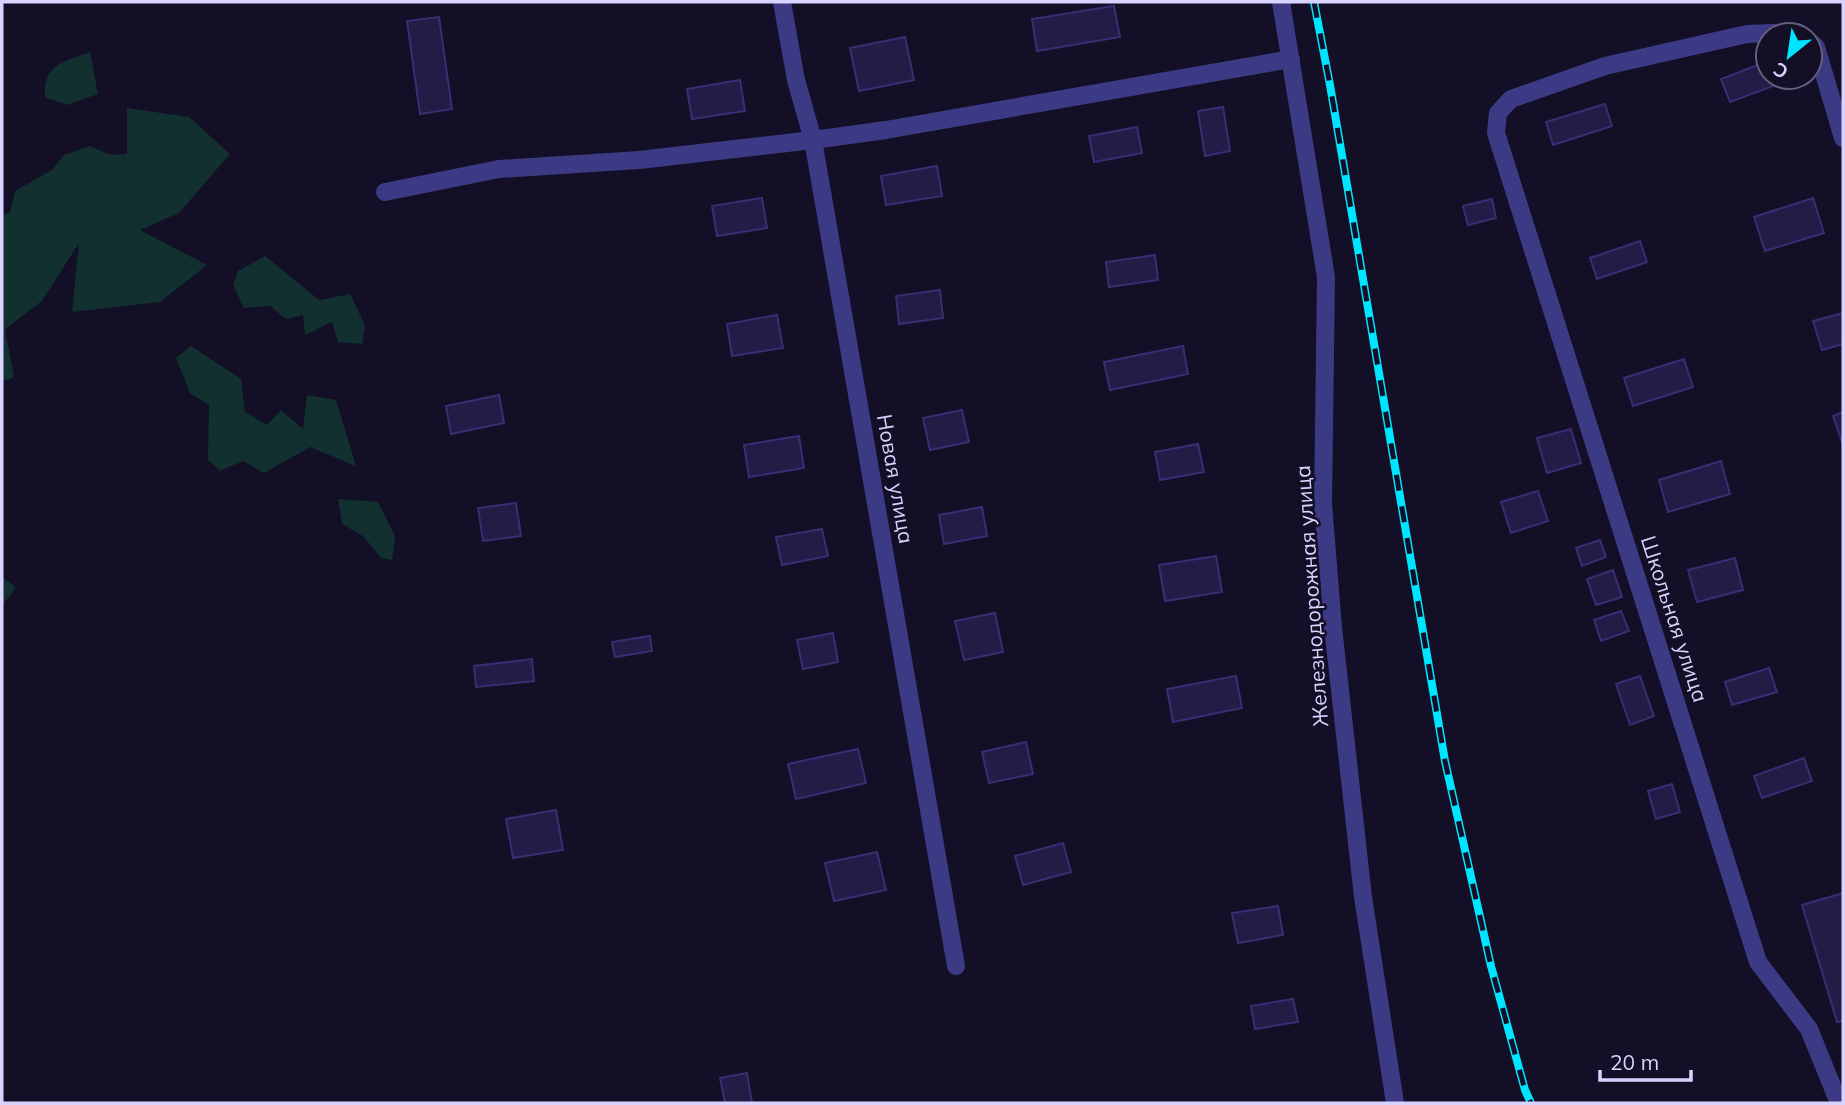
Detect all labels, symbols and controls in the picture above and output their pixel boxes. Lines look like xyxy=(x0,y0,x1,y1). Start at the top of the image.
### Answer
north arrow xyxy=(1754,21,1824,91)
text: С xyxy=(1769,57,1792,84)
street label: Новая улица xyxy=(872,412,920,546)
street label: Железнодорожная улица xyxy=(1289,464,1333,728)
street label: Школьная улица xyxy=(1636,532,1714,705)
scale bar xyxy=(1600,1038,1691,1082)
text: 20 m xyxy=(1610,1049,1659,1075)

